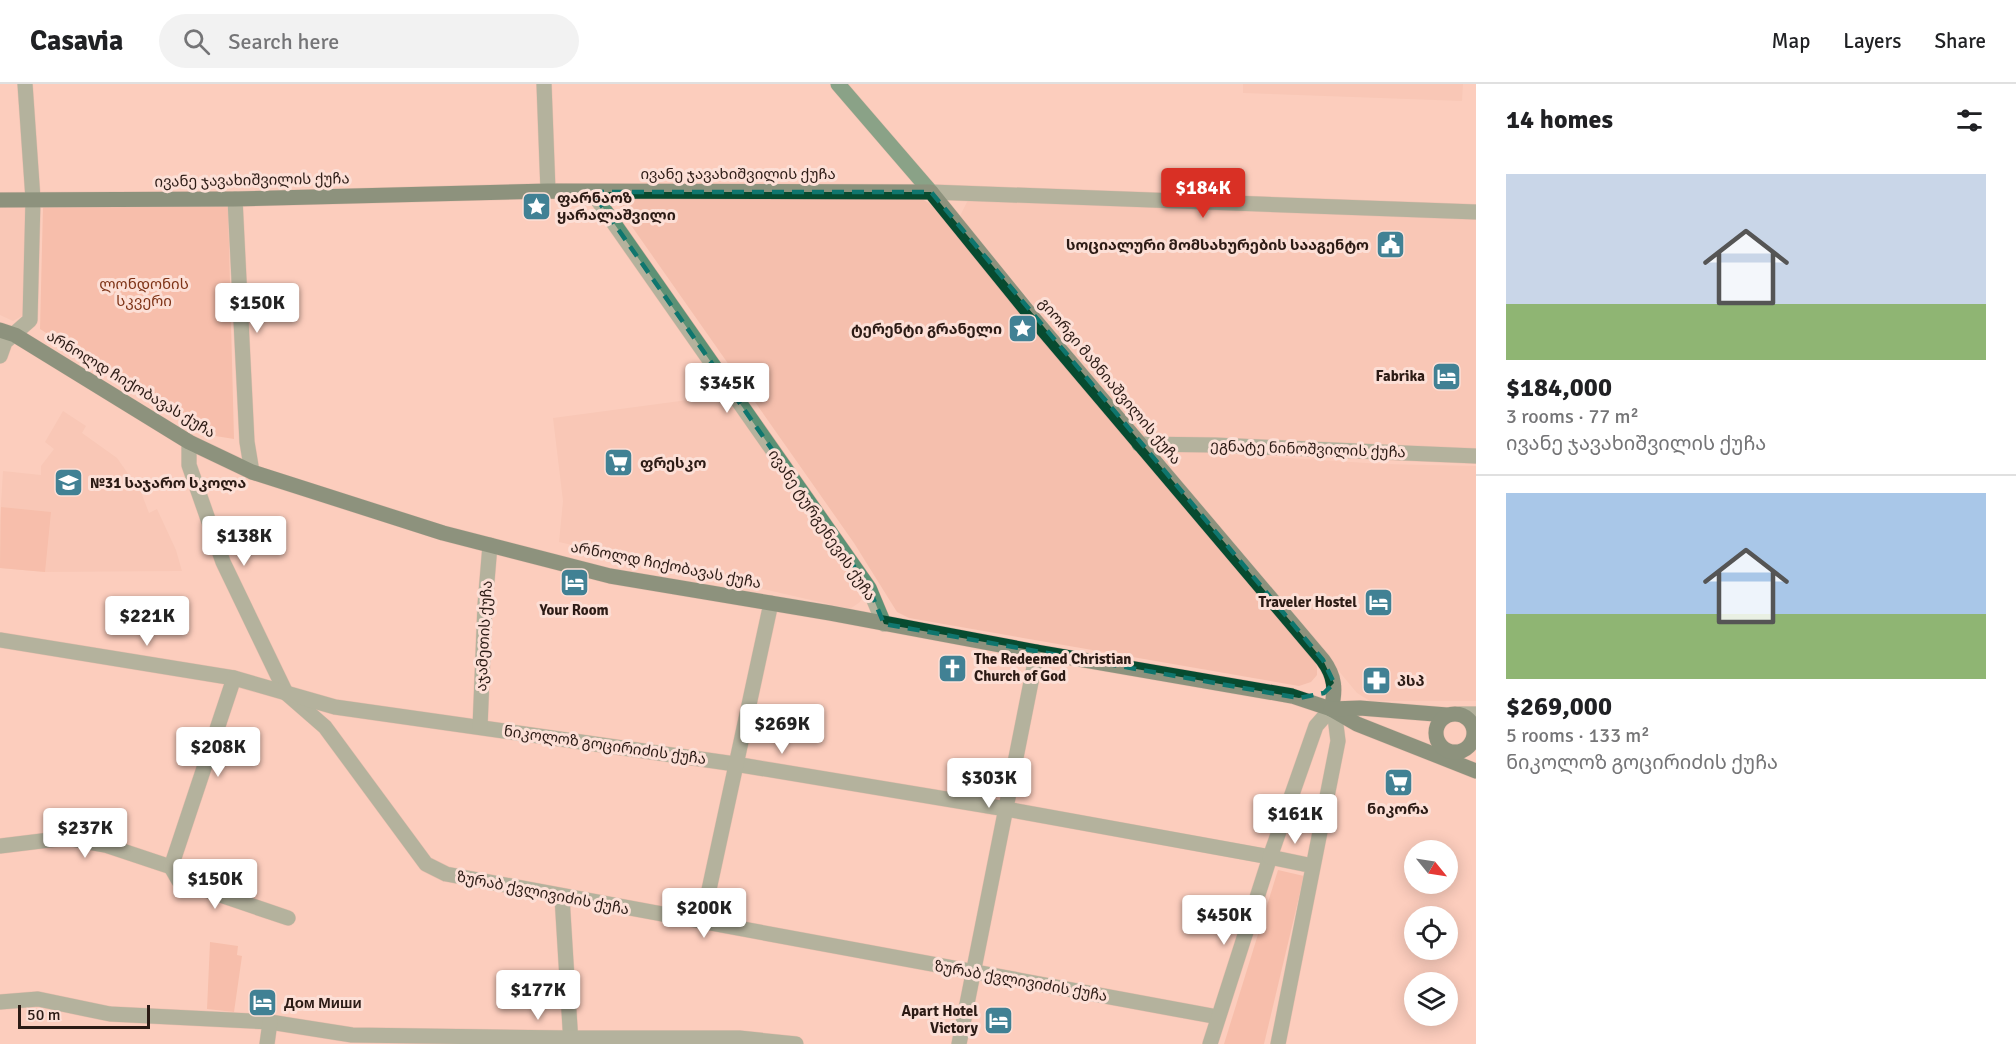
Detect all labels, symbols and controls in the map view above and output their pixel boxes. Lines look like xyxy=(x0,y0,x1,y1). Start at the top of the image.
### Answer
search box xyxy=(159,14,579,68)
text: Casavia xyxy=(30,24,123,58)
icon: search xyxy=(180,25,213,58)
text: Search here xyxy=(228,28,339,55)
text: Map xyxy=(1772,28,1810,54)
text: Layers xyxy=(1843,28,1901,54)
text: Share xyxy=(1934,28,1986,54)
text: 14 homes xyxy=(1506,104,1613,136)
icon: filters xyxy=(1953,104,1986,137)
street label: ივანე ჯავახიშვილის ქუჩა xyxy=(640,165,836,183)
pin: $184K xyxy=(1161,168,1245,219)
street label: ივანე ჯავახიშვილის ქუჩა xyxy=(154,169,350,191)
text: $184K xyxy=(1175,175,1231,200)
place label: ფარნაოზ ყარალაშვილი xyxy=(557,189,676,224)
place icon: ფარნაოზ ყარალაშვილი xyxy=(520,191,552,223)
icon: home xyxy=(1692,213,1800,321)
public building icon: სოციალური მომსახურების სააგენტო xyxy=(1374,229,1406,261)
place label: სოციალური მომსახურების სააგენტო xyxy=(1066,236,1369,254)
park label: ლონდონის სკვერი xyxy=(99,275,189,310)
pin: $150K xyxy=(215,283,299,334)
text: $150K xyxy=(229,290,285,315)
street label: გიორგი მაზნიაშვილის ქუჩა xyxy=(1035,294,1185,468)
place icon: ტერენტი გრანელი xyxy=(1007,313,1039,345)
place label: ტერენტი გრანელი xyxy=(851,320,1002,338)
street label: არნოლდ ჩიქობავას ქუჩა xyxy=(43,326,219,442)
hotel icon: Fabrika xyxy=(1430,360,1462,392)
pin: $345K xyxy=(685,363,769,414)
place label: Fabrika xyxy=(1376,367,1425,385)
text: $345K xyxy=(699,370,755,395)
text: $184,000 xyxy=(1506,372,1612,404)
text: 3 rooms · 77 m² xyxy=(1506,404,1639,429)
text: ივანე ჯავახიშვილის ქუჩა xyxy=(1506,431,1766,456)
street label: ეგნატე ნინოშვილის ქუჩა xyxy=(1210,437,1406,461)
street label: ივანე ტურგენევის ქუჩა xyxy=(765,446,879,604)
supermarket icon: ფრესკო xyxy=(603,447,635,479)
place label: ფრესკო xyxy=(640,454,706,472)
school or university icon: №31 საჯარო სკოლა xyxy=(53,467,85,499)
place label: №31 საჯარო სკოლა xyxy=(90,474,246,492)
pin: $138K xyxy=(202,516,286,567)
text: $138K xyxy=(216,523,272,548)
icon: home xyxy=(1692,532,1800,640)
street label: არნოლდ ჩიქობავას ქუჩა xyxy=(569,538,763,592)
hotel icon: Your Room xyxy=(558,567,590,599)
street label: აჯამეთის ქუჩა xyxy=(472,580,496,692)
hotel icon: Traveler Hostel xyxy=(1362,586,1394,618)
place label: Traveler Hostel xyxy=(1259,593,1357,611)
pin: $221K xyxy=(105,596,189,647)
place label: Your Room xyxy=(538,601,609,619)
text: $221K xyxy=(119,603,175,628)
place label: The Redeemed Christian Church of God xyxy=(974,650,1132,685)
church icon: The Redeemed Christian Church of God xyxy=(937,652,969,684)
pharmacy icon: პსპ xyxy=(1360,665,1392,697)
place label: პსპ xyxy=(1397,672,1425,690)
text: $269,000 xyxy=(1506,691,1612,723)
pin: $269K xyxy=(740,704,824,755)
text: $269K xyxy=(754,711,810,736)
street label: ნიკოლოზ გოცირიძის ქუჩა xyxy=(503,722,707,768)
text: 5 rooms · 133 m² xyxy=(1506,723,1650,748)
pin: $208K xyxy=(176,727,260,778)
text: $208K xyxy=(190,734,246,759)
text: ნიკოლოზ გოცირიძის ქუჩა xyxy=(1506,750,1778,775)
pin: $303K xyxy=(947,758,1031,809)
text: $303K xyxy=(961,765,1017,790)
supermarket icon: ნიკორა xyxy=(1382,766,1414,798)
pin: $161K xyxy=(1253,794,1337,845)
place label: ნიკორა xyxy=(1367,800,1429,818)
text: $161K xyxy=(1267,801,1323,826)
pin: $237K xyxy=(43,808,127,859)
text: $237K xyxy=(57,815,113,840)
north arrow xyxy=(1404,840,1458,894)
map controls xyxy=(1404,840,1458,1026)
pin: $150K xyxy=(173,859,257,910)
text: $150K xyxy=(187,866,243,891)
street label: ზურაბ ქვლივიძის ქუჩა xyxy=(455,867,631,919)
pin: $200K xyxy=(662,888,746,939)
text: $200K xyxy=(676,895,732,920)
pin: $450K xyxy=(1182,895,1266,946)
text: $450K xyxy=(1196,902,1252,927)
button: locate xyxy=(1404,906,1458,960)
street label: ზურაბ ქვლივიძის ქუჩა xyxy=(933,957,1109,1005)
pin: $177K xyxy=(496,970,580,1021)
button: layers xyxy=(1404,972,1458,1026)
text: $177K xyxy=(510,977,566,1002)
hotel icon: Дом Миши xyxy=(247,987,279,1019)
place label: Дом Миши xyxy=(284,994,362,1012)
scale bar xyxy=(18,1002,150,1030)
place label: Apart Hotel Victory xyxy=(901,1002,979,1037)
hotel icon: Apart Hotel Victory xyxy=(983,1004,1015,1036)
text: 50 m xyxy=(27,1005,61,1025)

